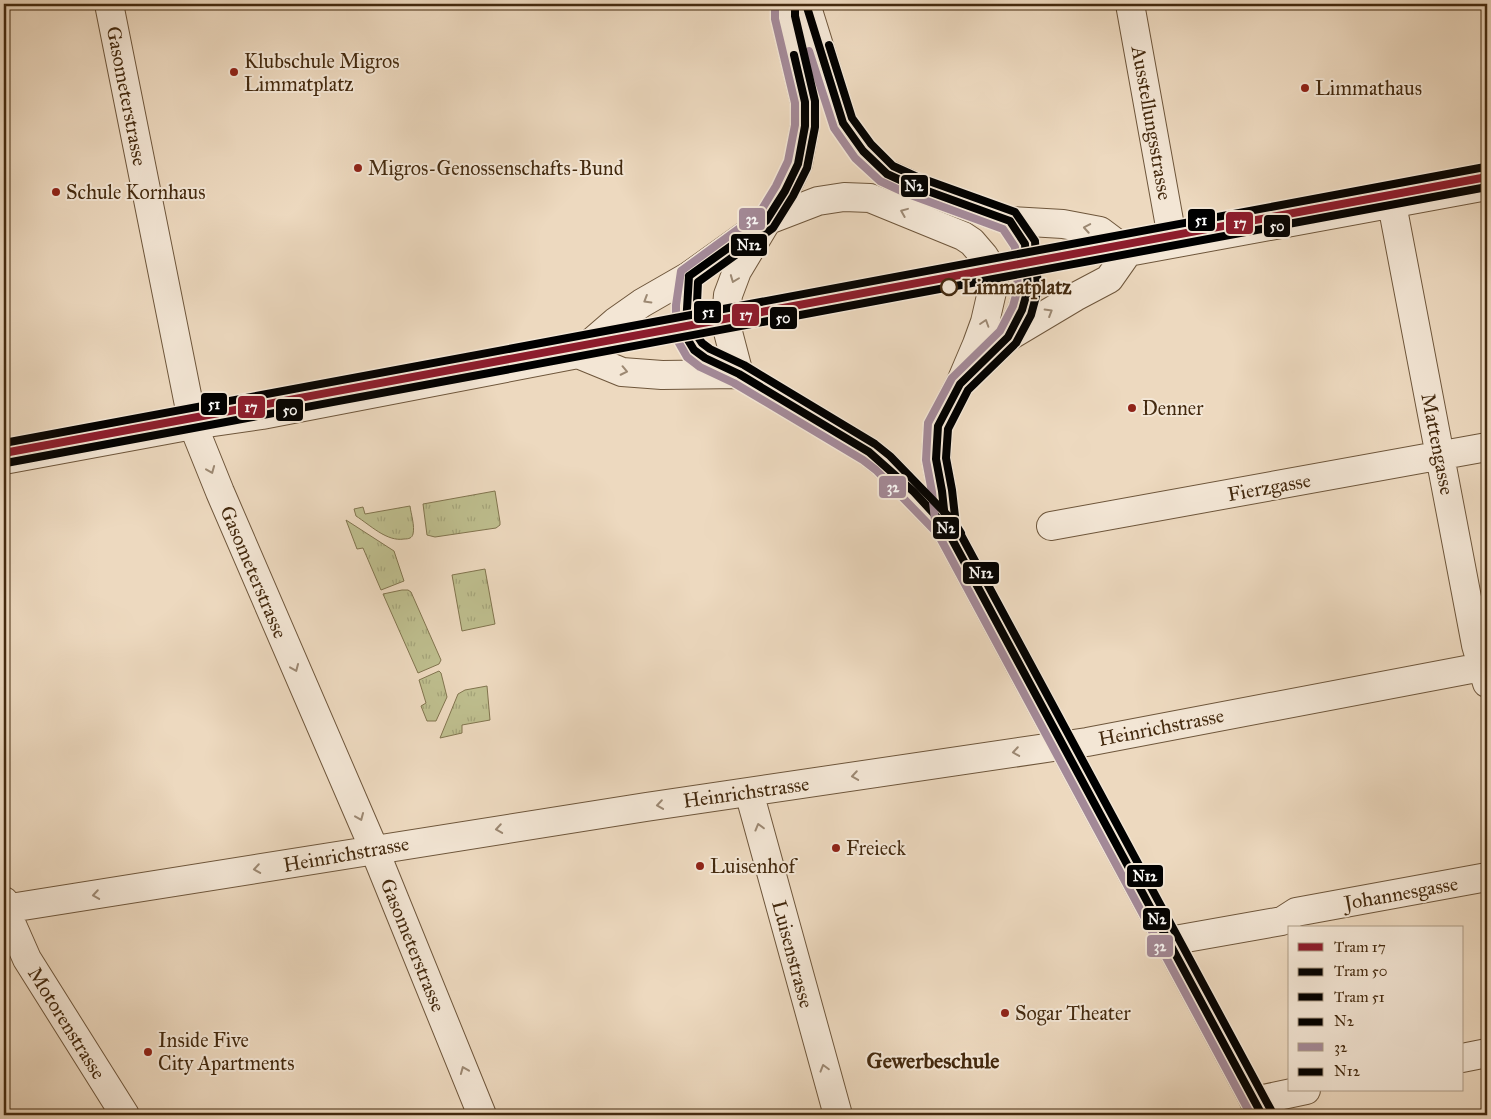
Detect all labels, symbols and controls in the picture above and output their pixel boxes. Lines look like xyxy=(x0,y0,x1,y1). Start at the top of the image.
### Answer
street label: Gasometerstrasse xyxy=(102,24,152,168)
street label: Ausstellungsstrasse xyxy=(1125,43,1177,202)
place label: Klubschule Migros Limmatplatz xyxy=(244,49,400,96)
marker: Klubschule Migros Limmatplatz xyxy=(228,66,240,78)
place label: Limmathaus xyxy=(1315,76,1422,100)
marker: Limmathaus xyxy=(1299,82,1311,94)
place label: Migros-Genossenschafts-Bund xyxy=(368,156,624,181)
marker: Migros-Genossenschafts-Bund xyxy=(352,162,364,174)
line badge: N2 xyxy=(900,174,929,198)
text: N2 xyxy=(905,178,924,195)
place label: Schule Kornhaus xyxy=(66,180,205,204)
marker: Schule Kornhaus xyxy=(50,186,62,198)
line badge: 32 xyxy=(738,207,766,231)
one-way arrow xyxy=(901,208,909,218)
line badge: 51 xyxy=(1187,208,1216,232)
text: 32 xyxy=(746,211,759,229)
line badge: 17 xyxy=(1225,211,1254,235)
text: 51 xyxy=(1195,212,1207,229)
line badge: 50 xyxy=(1263,214,1291,238)
text: 17 xyxy=(1233,215,1247,232)
text: 50 xyxy=(1270,218,1284,235)
one-way arrow xyxy=(1082,224,1091,234)
line badge: N12 xyxy=(730,233,768,257)
text: N12 xyxy=(737,237,762,254)
one-way arrow xyxy=(730,274,740,283)
place label: Limmatplatz xyxy=(962,275,1072,300)
marker: Limmatplatz xyxy=(940,278,958,296)
one-way arrow xyxy=(643,294,652,304)
line badge: 51 xyxy=(693,300,722,324)
line badge: 17 xyxy=(731,303,760,327)
text: 51 xyxy=(702,304,714,321)
line badge: 50 xyxy=(769,306,798,330)
text: 17 xyxy=(739,307,753,324)
one-way arrow xyxy=(1044,309,1053,319)
text: 50 xyxy=(776,310,790,327)
one-way arrow xyxy=(979,319,989,327)
one-way arrow xyxy=(619,365,628,375)
street label: Mattengasse xyxy=(1415,391,1460,497)
line badge: 51 xyxy=(200,392,228,416)
line badge: 17 xyxy=(237,395,266,419)
text: 51 xyxy=(208,396,220,413)
place label: Denner xyxy=(1142,396,1204,420)
line badge: 50 xyxy=(275,398,304,422)
text: 17 xyxy=(244,399,258,416)
text: 50 xyxy=(283,402,297,419)
marker: Denner xyxy=(1126,402,1138,414)
one-way arrow xyxy=(204,465,215,474)
street label: Fierzgasse xyxy=(1225,468,1313,507)
line badge: 32 xyxy=(878,475,907,499)
text: 32 xyxy=(887,479,900,497)
street label: Gasometerstrasse xyxy=(215,502,293,642)
line badge: N2 xyxy=(932,516,960,540)
text: N2 xyxy=(937,520,956,537)
line badge: N12 xyxy=(962,561,1000,585)
text: N12 xyxy=(969,565,994,582)
one-way arrow xyxy=(289,663,300,672)
street label: Heinrichstrasse xyxy=(1096,703,1226,751)
one-way arrow xyxy=(1011,746,1019,757)
street label: Heinrichstrasse xyxy=(681,771,811,813)
one-way arrow xyxy=(851,771,859,781)
one-way arrow xyxy=(655,799,663,810)
one-way arrow xyxy=(353,812,364,821)
one-way arrow xyxy=(754,823,765,832)
one-way arrow xyxy=(495,824,503,834)
street label: Heinrichstrasse xyxy=(281,831,411,877)
place label: Freieck xyxy=(846,836,906,860)
marker: Freieck xyxy=(830,842,842,854)
place label: Luisenhof xyxy=(710,854,799,878)
marker: Luisenhof xyxy=(694,860,706,872)
one-way arrow xyxy=(252,864,261,874)
line badge: N12 xyxy=(1126,864,1164,888)
text: N12 xyxy=(1133,868,1158,885)
street label: Johannesgasse xyxy=(1340,871,1460,916)
street label: Gasometerstrasse xyxy=(375,875,451,1015)
one-way arrow xyxy=(92,889,100,899)
street label: Luisenstrasse xyxy=(767,897,819,1011)
line badge: N2 xyxy=(1142,907,1171,931)
text: N2 xyxy=(1148,911,1167,928)
legend xyxy=(1288,926,1464,1092)
line badge: 32 xyxy=(1146,934,1174,958)
text: 32 xyxy=(1154,938,1167,956)
text: Tram 17 xyxy=(1334,938,1386,956)
text: Tram 50 xyxy=(1334,962,1387,980)
street label: Motorenstrasse xyxy=(23,963,111,1083)
text: Tram 51 xyxy=(1334,988,1385,1006)
place label: Sogar Theater xyxy=(1015,1001,1131,1026)
marker: Sogar Theater xyxy=(999,1007,1011,1019)
text: N2 xyxy=(1334,1012,1355,1030)
place label: Inside Five City Apartments xyxy=(158,1028,294,1075)
text: 32 xyxy=(1334,1038,1348,1056)
marker: Inside Five City Apartments xyxy=(142,1046,154,1058)
district label: Gewerbeschule xyxy=(867,1047,999,1074)
text: N12 xyxy=(1334,1062,1361,1080)
one-way arrow xyxy=(820,1065,830,1073)
one-way arrow xyxy=(460,1066,470,1075)

